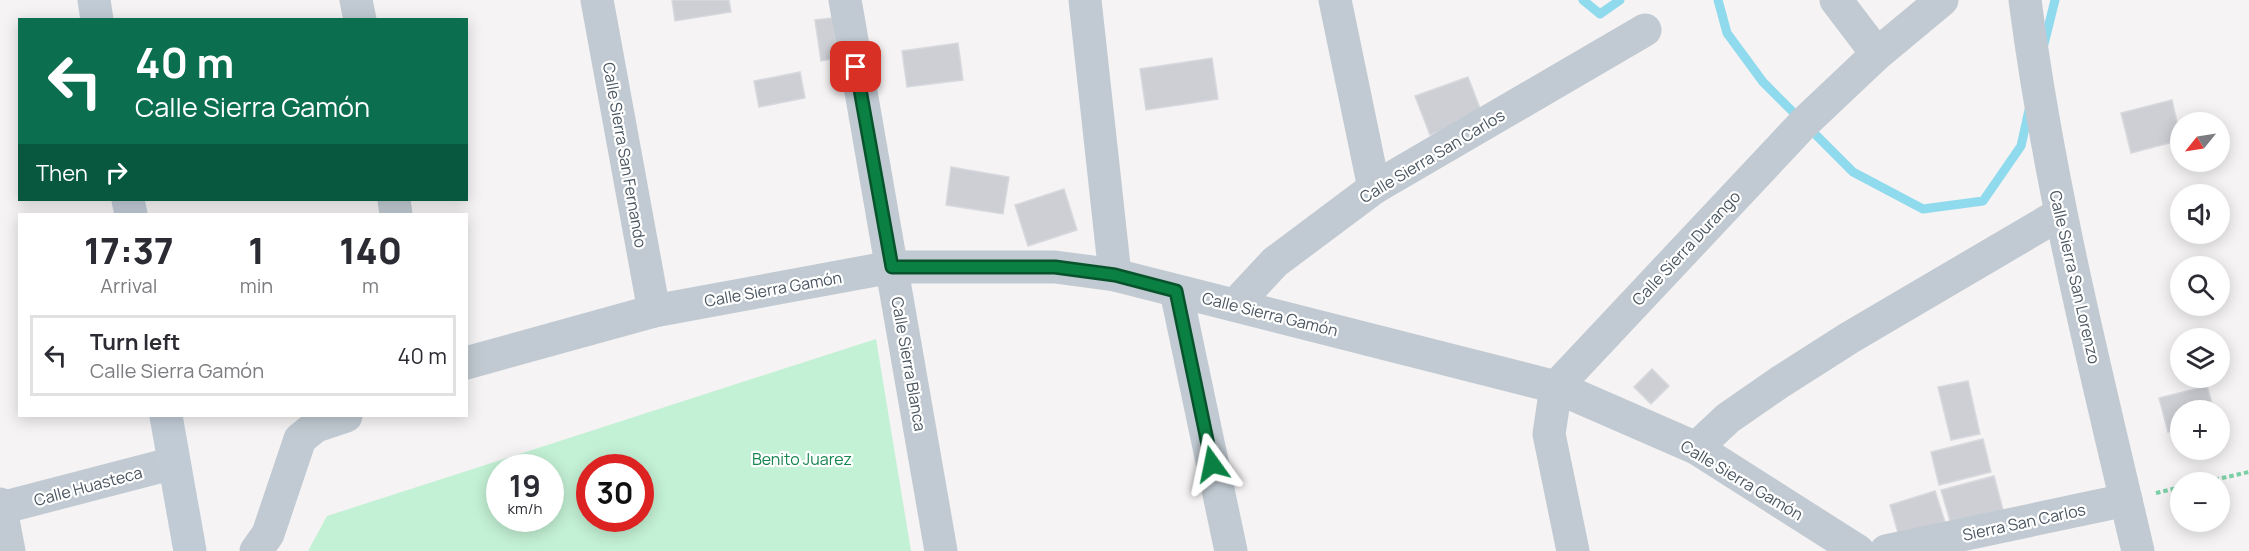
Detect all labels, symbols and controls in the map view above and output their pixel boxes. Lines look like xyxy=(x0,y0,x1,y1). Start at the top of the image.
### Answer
text: 40 m xyxy=(135,33,234,91)
pin xyxy=(830,41,881,92)
icon: left xyxy=(36,42,114,120)
icon: arrive xyxy=(839,50,872,83)
street label: Calle Sierra San Fernando xyxy=(598,61,652,249)
text: Calle Sierra Gamón xyxy=(135,88,370,125)
street label: Calle Sierra San Carlos xyxy=(1355,104,1509,208)
north arrow xyxy=(2170,112,2230,172)
map controls xyxy=(2170,112,2230,532)
icon: right xyxy=(100,156,133,189)
text: Then xyxy=(36,158,88,188)
button: sound xyxy=(2170,184,2230,244)
street label: Calle Sierra Durango xyxy=(1627,186,1745,310)
street label: Calle Sierra San Lorenzo xyxy=(2044,188,2106,366)
text: 17:37 xyxy=(84,226,174,275)
text: 1 xyxy=(248,226,265,275)
text: 140 xyxy=(339,226,402,275)
button: search xyxy=(2170,256,2230,316)
street label: Calle Sierra Gamón xyxy=(703,266,843,312)
text: Arrival xyxy=(100,272,157,299)
text: min xyxy=(240,272,273,299)
text: m xyxy=(362,272,379,299)
street label: Calle Sierra Gamón xyxy=(1200,286,1340,342)
street label: Calle Sierra Blanca xyxy=(886,295,932,433)
text: Turn left xyxy=(90,327,180,357)
button: layers xyxy=(2170,328,2230,388)
icon: left xyxy=(39,339,72,372)
text: 40 m xyxy=(398,341,447,371)
text: Calle Sierra Gamón xyxy=(90,357,264,384)
button: + xyxy=(2170,400,2230,460)
position arrow xyxy=(1180,432,1244,496)
street label: Calle Sierra Gamón xyxy=(1677,435,1807,525)
park label: Benito Juarez xyxy=(752,448,852,470)
speed limit sign: 30 xyxy=(576,454,654,532)
street label: Calle Huasteca xyxy=(31,461,145,511)
text: 19 xyxy=(509,465,541,506)
button: − xyxy=(2170,472,2230,532)
text: km/h xyxy=(508,498,542,519)
street label: Sierra San Carlos xyxy=(1960,498,2088,546)

